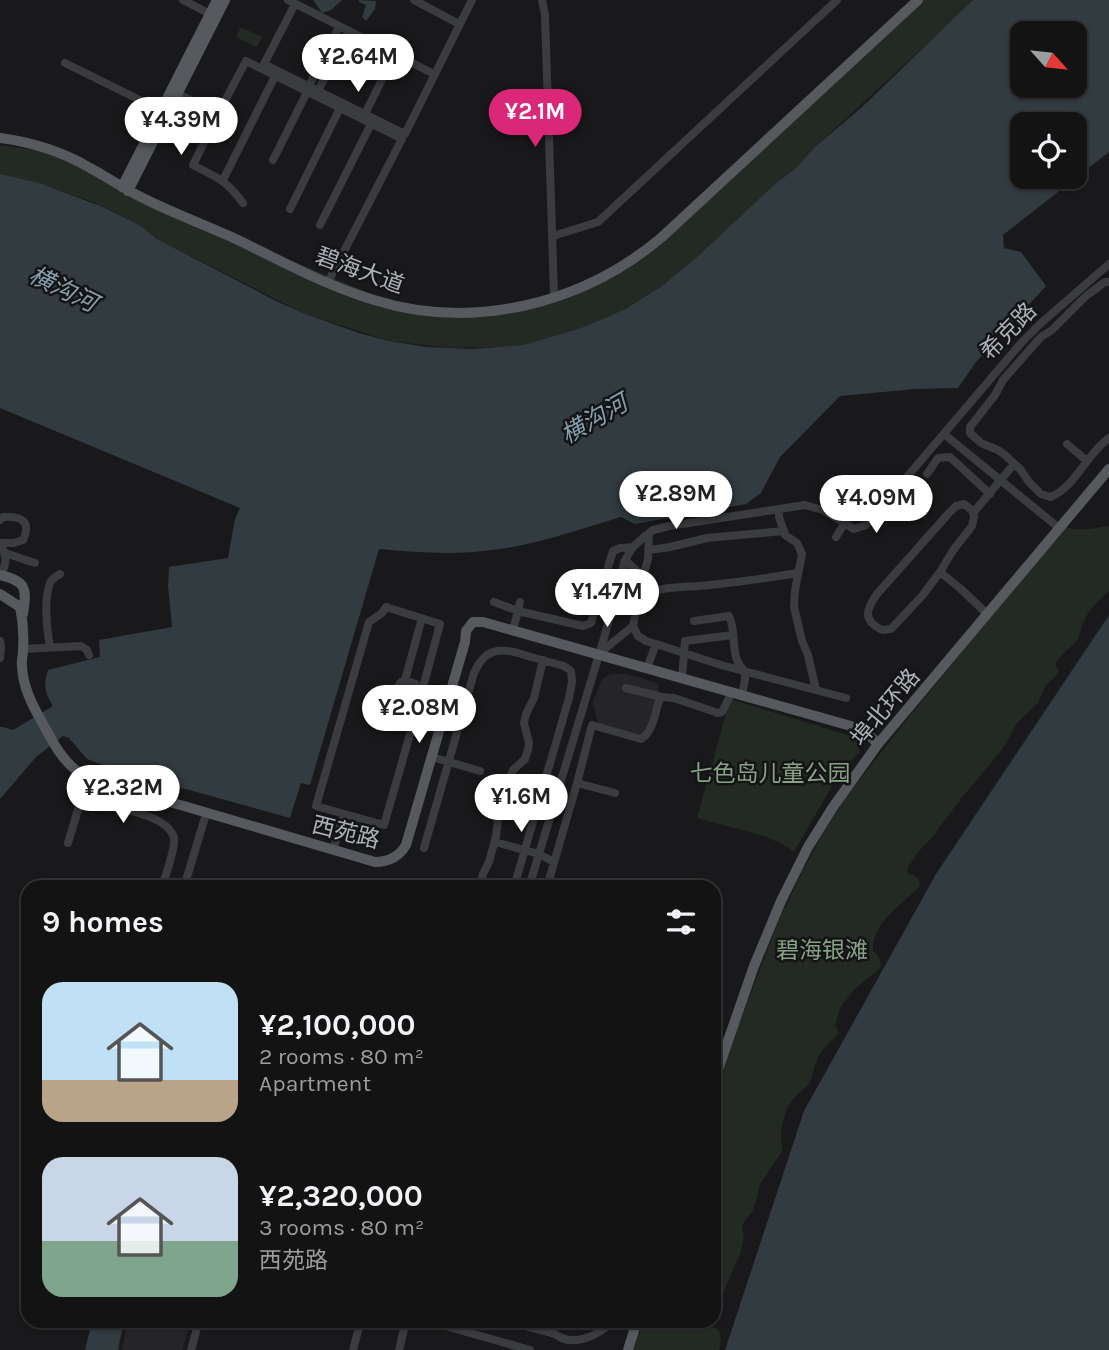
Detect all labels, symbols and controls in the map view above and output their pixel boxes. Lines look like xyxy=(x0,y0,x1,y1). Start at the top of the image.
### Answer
north arrow xyxy=(1010,21,1087,98)
map controls xyxy=(1010,21,1087,189)
pin: ¥2.64M xyxy=(301,34,415,94)
text: ¥2.64M xyxy=(318,43,398,70)
pin: ¥2.1M xyxy=(486,90,584,149)
pin: ¥4.39M xyxy=(124,97,238,157)
text: ¥2.1M xyxy=(505,98,565,125)
text: ¥4.39M xyxy=(141,106,221,133)
button: locate xyxy=(1010,112,1087,189)
street label: 碧海大道 xyxy=(312,242,408,299)
water label: 横沟河 xyxy=(25,261,105,319)
street label: 希克路 xyxy=(975,297,1042,366)
water label: 横沟河 xyxy=(556,387,636,449)
pin: ¥2.89M xyxy=(619,472,733,531)
pin: ¥4.09M xyxy=(819,476,933,535)
text: ¥2.89M xyxy=(635,480,717,507)
text: ¥4.09M xyxy=(836,484,916,511)
pin: ¥1.47M xyxy=(550,570,664,629)
text: ¥1.47M xyxy=(571,578,643,605)
street label: 埠北环路 xyxy=(845,663,925,751)
pin: ¥2.08M xyxy=(362,686,476,745)
text: ¥2.08M xyxy=(378,694,460,721)
park label: 七色岛儿童公园 xyxy=(690,760,851,787)
pin: ¥2.32M xyxy=(66,766,180,825)
text: ¥2.32M xyxy=(83,774,163,801)
pin: ¥1.6M xyxy=(472,774,570,834)
text: ¥1.6M xyxy=(491,783,551,810)
street label: 西苑路 xyxy=(309,811,383,854)
icon: filters xyxy=(662,903,700,941)
text: 9 homes xyxy=(42,904,164,940)
park label: 碧海银滩 xyxy=(776,937,868,964)
text: ¥2,100,000 xyxy=(259,1007,416,1043)
icon: home xyxy=(98,1010,182,1094)
text: 2 rooms · 80 m² xyxy=(259,1043,424,1070)
text: Apartment xyxy=(259,1070,371,1097)
text: ¥2,320,000 xyxy=(259,1178,423,1214)
icon: home xyxy=(98,1185,182,1269)
text: 3 rooms · 80 m² xyxy=(259,1214,424,1241)
text: 西苑路 xyxy=(259,1247,328,1274)

